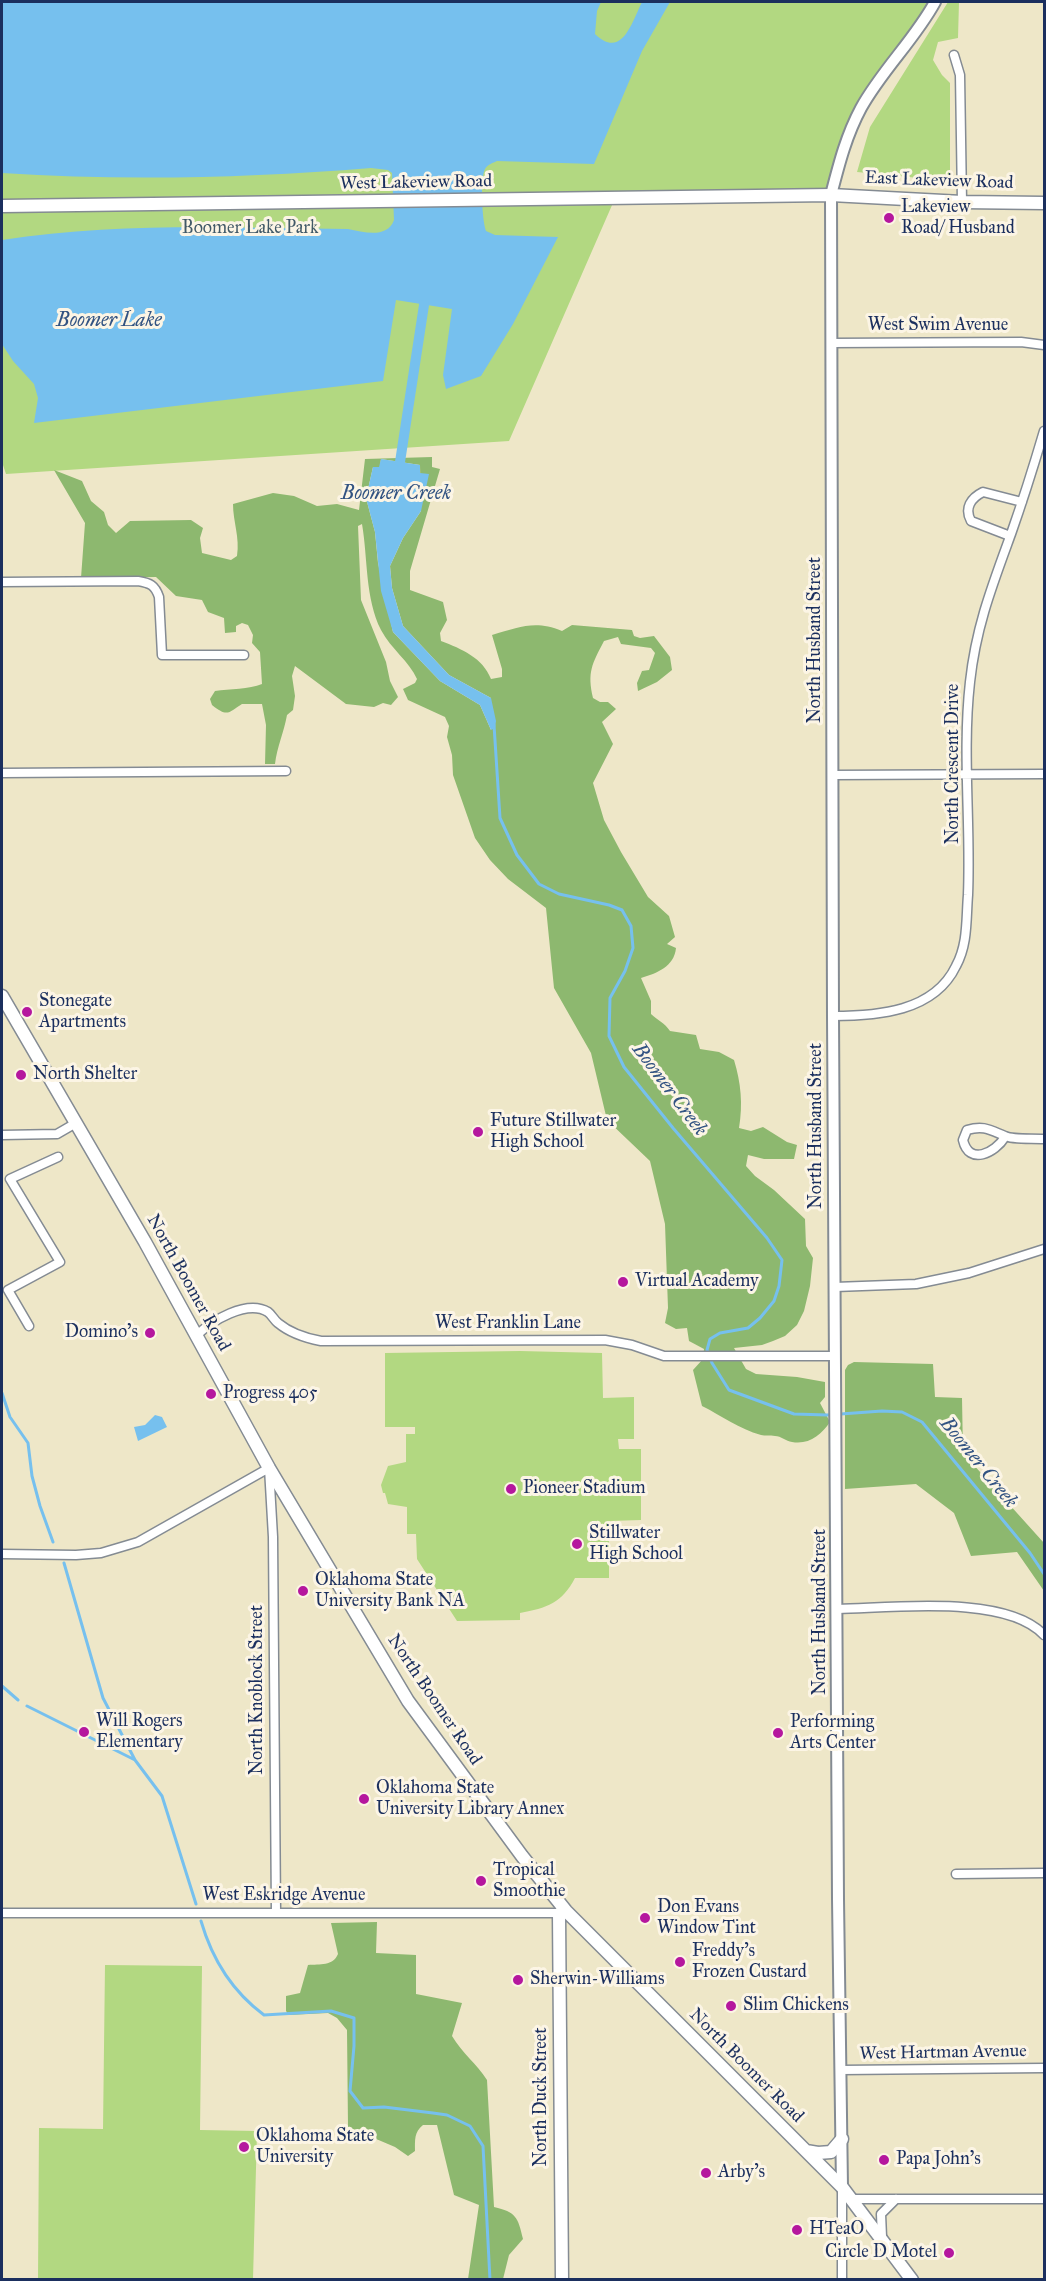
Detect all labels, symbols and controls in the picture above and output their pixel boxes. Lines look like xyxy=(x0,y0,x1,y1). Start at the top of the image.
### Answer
street label: East Lakeview Road xyxy=(864,168,1014,194)
street label: West Lakeview Road xyxy=(340,171,492,195)
place label: Lakeview Road/ Husband xyxy=(901,197,1015,240)
marker: Lakeview Road/ Husband xyxy=(882,211,896,225)
park label: Boomer Lake Park xyxy=(182,218,318,240)
water label: Boomer Lake xyxy=(56,309,162,333)
street label: West Swim Avenue xyxy=(868,315,1008,337)
water label: Boomer Creek xyxy=(341,482,451,506)
street label: North Husband Street xyxy=(805,557,827,723)
street label: North Crescent Drive xyxy=(943,684,965,844)
place label: Stonegate Apartments xyxy=(39,991,126,1034)
marker: Stonegate Apartments xyxy=(20,1005,34,1019)
water label: Boomer Creek xyxy=(626,1039,712,1141)
street label: North Husband Street xyxy=(806,1043,828,1209)
place label: North Shelter xyxy=(33,1064,137,1086)
marker: North Shelter xyxy=(14,1068,28,1082)
place label: Future Stillwater High School xyxy=(490,1111,616,1154)
marker: Future Stillwater High School xyxy=(471,1125,485,1139)
street label: North Boomer Road xyxy=(141,1211,235,1355)
place label: Virtual Academy xyxy=(635,1271,758,1293)
marker: Virtual Academy xyxy=(616,1275,630,1289)
street label: West Franklin Lane xyxy=(435,1313,581,1335)
place label: Domino's xyxy=(65,1322,138,1344)
marker: Domino's xyxy=(143,1326,157,1340)
place label: Progress 405 xyxy=(223,1383,317,1405)
marker: Progress 405 xyxy=(204,1387,218,1401)
water label: Boomer Creek xyxy=(934,1413,1022,1513)
place label: Pioneer Stadium xyxy=(523,1478,646,1500)
marker: Pioneer Stadium xyxy=(504,1482,518,1496)
place label: Stillwater High School xyxy=(589,1523,683,1565)
street label: North Husband Street xyxy=(810,1529,832,1695)
marker: Stillwater High School xyxy=(570,1537,584,1551)
place label: Oklahoma State University Bank NA xyxy=(315,1570,465,1612)
marker: Oklahoma State University Bank NA xyxy=(296,1584,310,1598)
street label: North Knoblock Street xyxy=(247,1605,269,1775)
street label: North Boomer Road xyxy=(382,1631,486,1769)
place label: Will Rogers Elementary xyxy=(96,1711,183,1754)
place label: Performing Arts Center xyxy=(790,1712,876,1754)
marker: Will Rogers Elementary xyxy=(77,1725,91,1739)
marker: Performing Arts Center xyxy=(771,1726,785,1740)
place label: Oklahoma State University Library Annex xyxy=(376,1778,564,1820)
marker: Oklahoma State University Library Annex xyxy=(357,1792,371,1806)
place label: Tropical Smoothie xyxy=(493,1860,566,1902)
marker: Tropical Smoothie xyxy=(474,1874,488,1888)
street label: West Eskridge Avenue xyxy=(203,1885,365,1907)
place label: Don Evans Window Tint xyxy=(657,1897,756,1940)
marker: Don Evans Window Tint xyxy=(638,1911,652,1925)
place label: Freddy's Frozen Custard xyxy=(692,1941,807,1984)
marker: Freddy's Frozen Custard xyxy=(673,1955,687,1969)
place label: Sherwin-Williams xyxy=(530,1969,665,1991)
marker: Sherwin-Williams xyxy=(511,1973,525,1987)
place label: Slim Chickens xyxy=(743,1995,849,2017)
marker: Slim Chickens xyxy=(724,1999,738,2013)
street label: North Boomer Road xyxy=(684,2004,808,2128)
street label: North Duck Street xyxy=(531,2027,553,2167)
street label: West Hartman Avenue xyxy=(859,2041,1027,2065)
place label: Oklahoma State University xyxy=(256,2126,374,2168)
marker: Oklahoma State University xyxy=(237,2140,251,2154)
place label: Papa John's xyxy=(896,2149,981,2171)
marker: Papa John's xyxy=(877,2153,891,2167)
place label: Arby's xyxy=(718,2162,765,2184)
marker: Arby's xyxy=(699,2166,713,2180)
place label: HTeaO xyxy=(809,2219,864,2241)
marker: HTeaO xyxy=(790,2223,804,2237)
place label: Circle D Motel xyxy=(825,2242,937,2264)
marker: Circle D Motel xyxy=(942,2246,956,2260)

